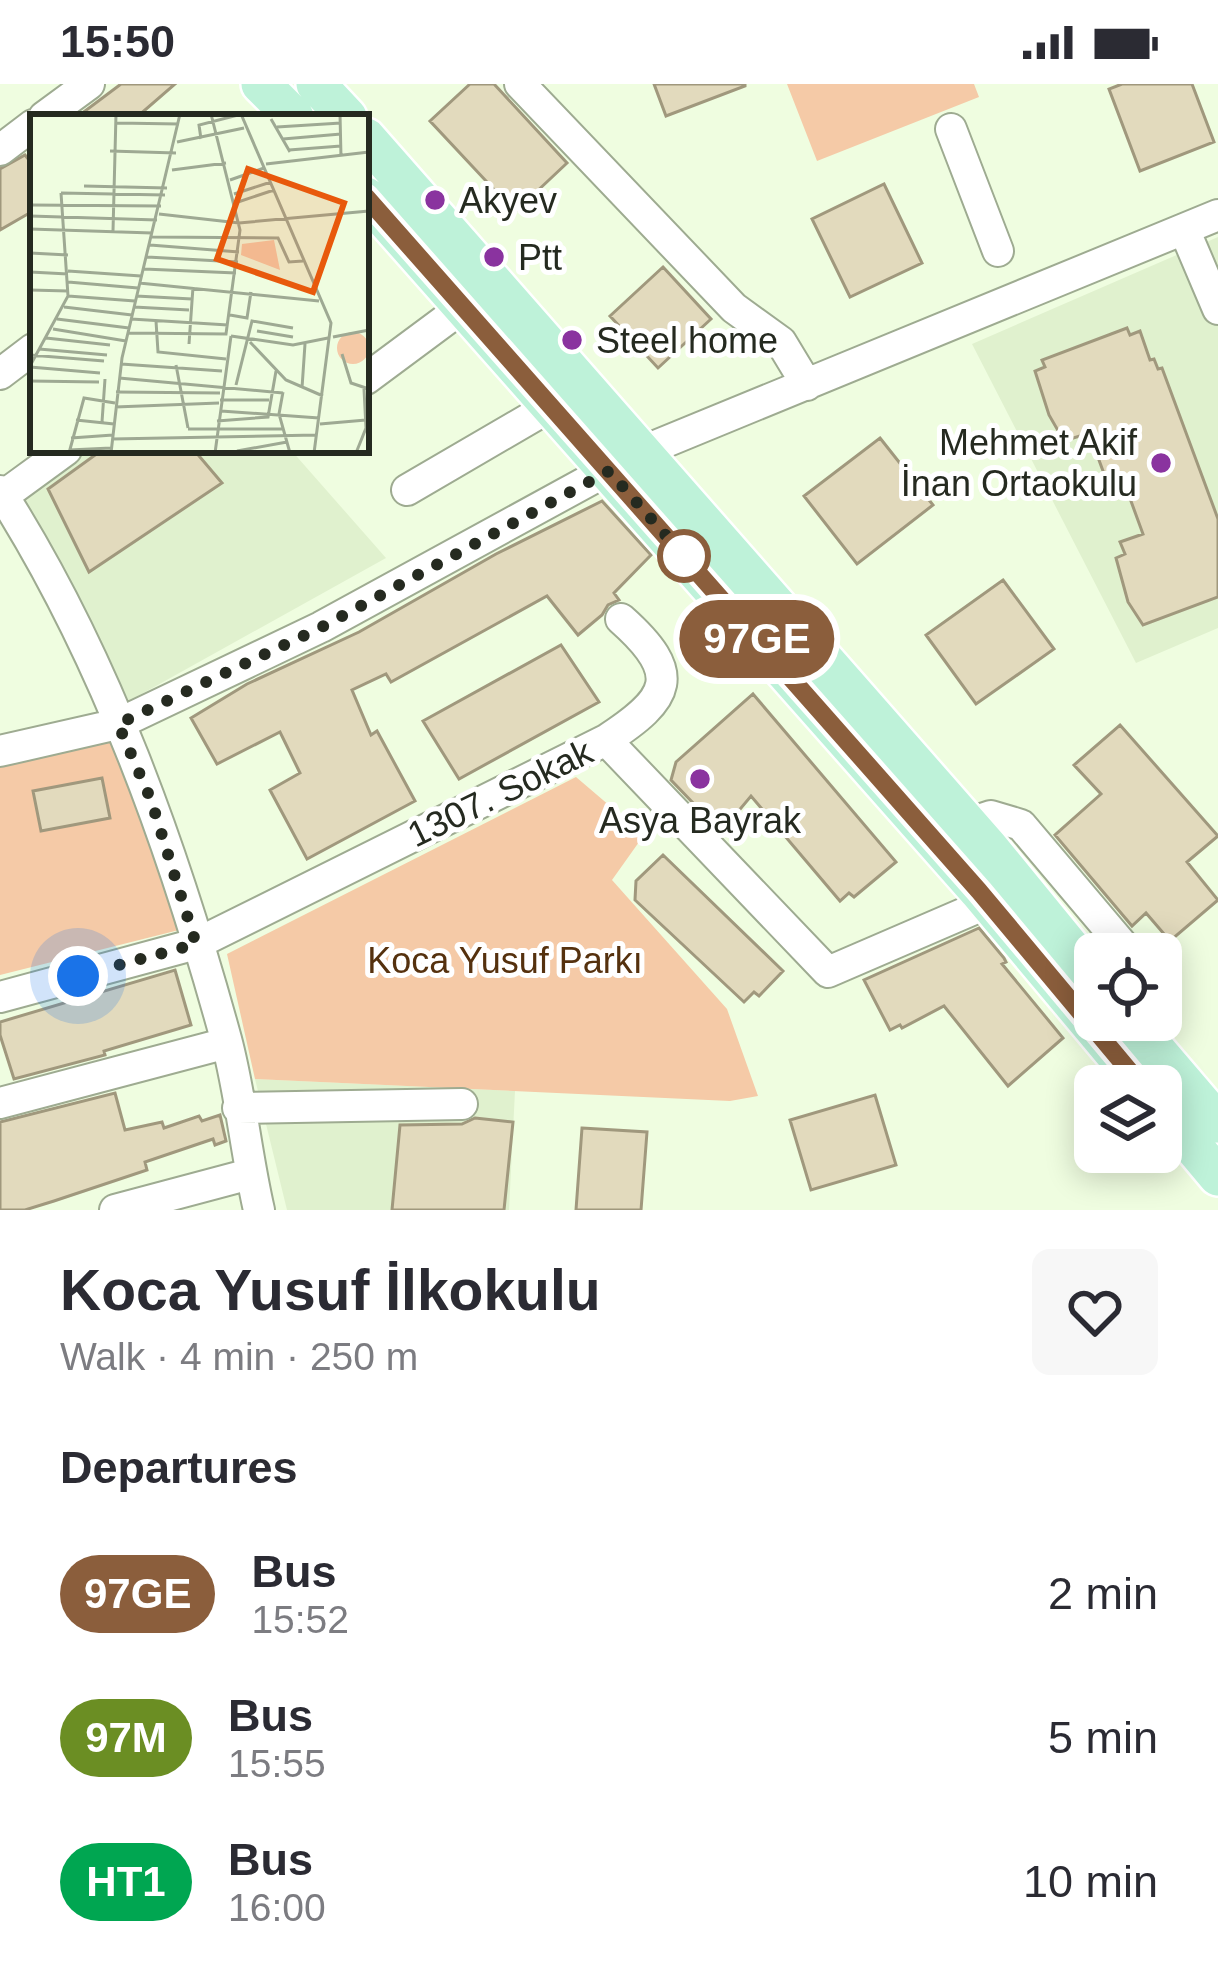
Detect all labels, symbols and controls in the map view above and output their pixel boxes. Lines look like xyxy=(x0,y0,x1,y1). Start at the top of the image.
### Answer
text: 15:50 xyxy=(60,16,175,67)
inset map xyxy=(30,114,369,453)
place label: Akyev xyxy=(459,180,557,221)
marker: Akyev xyxy=(422,187,448,213)
place label: Ptt xyxy=(518,237,562,278)
marker: Ptt xyxy=(481,244,507,270)
place label: Steel home xyxy=(596,320,778,361)
marker: Steel home xyxy=(559,327,585,353)
place label: Mehmet Akif İnan Ortaokulu xyxy=(901,422,1138,504)
marker: Mehmet Akif İnan Ortaokulu xyxy=(1148,450,1174,476)
unlabelled marker xyxy=(659,531,709,581)
line badge: 97GE xyxy=(673,600,841,678)
text: 97GE xyxy=(703,615,811,662)
street label: 1307. Sokak xyxy=(401,730,600,855)
marker: Asya Bayrak xyxy=(687,766,713,792)
place label: Asya Bayrak xyxy=(599,800,802,841)
map controls xyxy=(1074,933,1182,1173)
button: locate xyxy=(1074,933,1182,1041)
park label: Koca Yusuf Parkı xyxy=(367,940,643,981)
your location xyxy=(48,946,108,1006)
button: layers xyxy=(1074,1065,1182,1173)
button: heart xyxy=(1032,1249,1158,1375)
text: Koca Yusuf İlkokulu xyxy=(60,1258,601,1322)
text: Walk · 4 min · 250 m xyxy=(60,1335,418,1378)
text: Departures xyxy=(60,1442,298,1493)
text: Bus xyxy=(251,1546,336,1597)
text: 2 min xyxy=(1048,1568,1158,1619)
text: 97GE xyxy=(84,1570,191,1617)
text: 15:52 xyxy=(251,1598,349,1641)
text: Bus xyxy=(228,1690,313,1741)
text: 5 min xyxy=(1048,1712,1158,1763)
text: 97M xyxy=(85,1714,167,1761)
text: 15:55 xyxy=(228,1742,326,1785)
text: Bus xyxy=(228,1834,313,1885)
text: 10 min xyxy=(1023,1856,1158,1907)
text: HT1 xyxy=(86,1858,166,1905)
text: 16:00 xyxy=(228,1886,326,1929)

